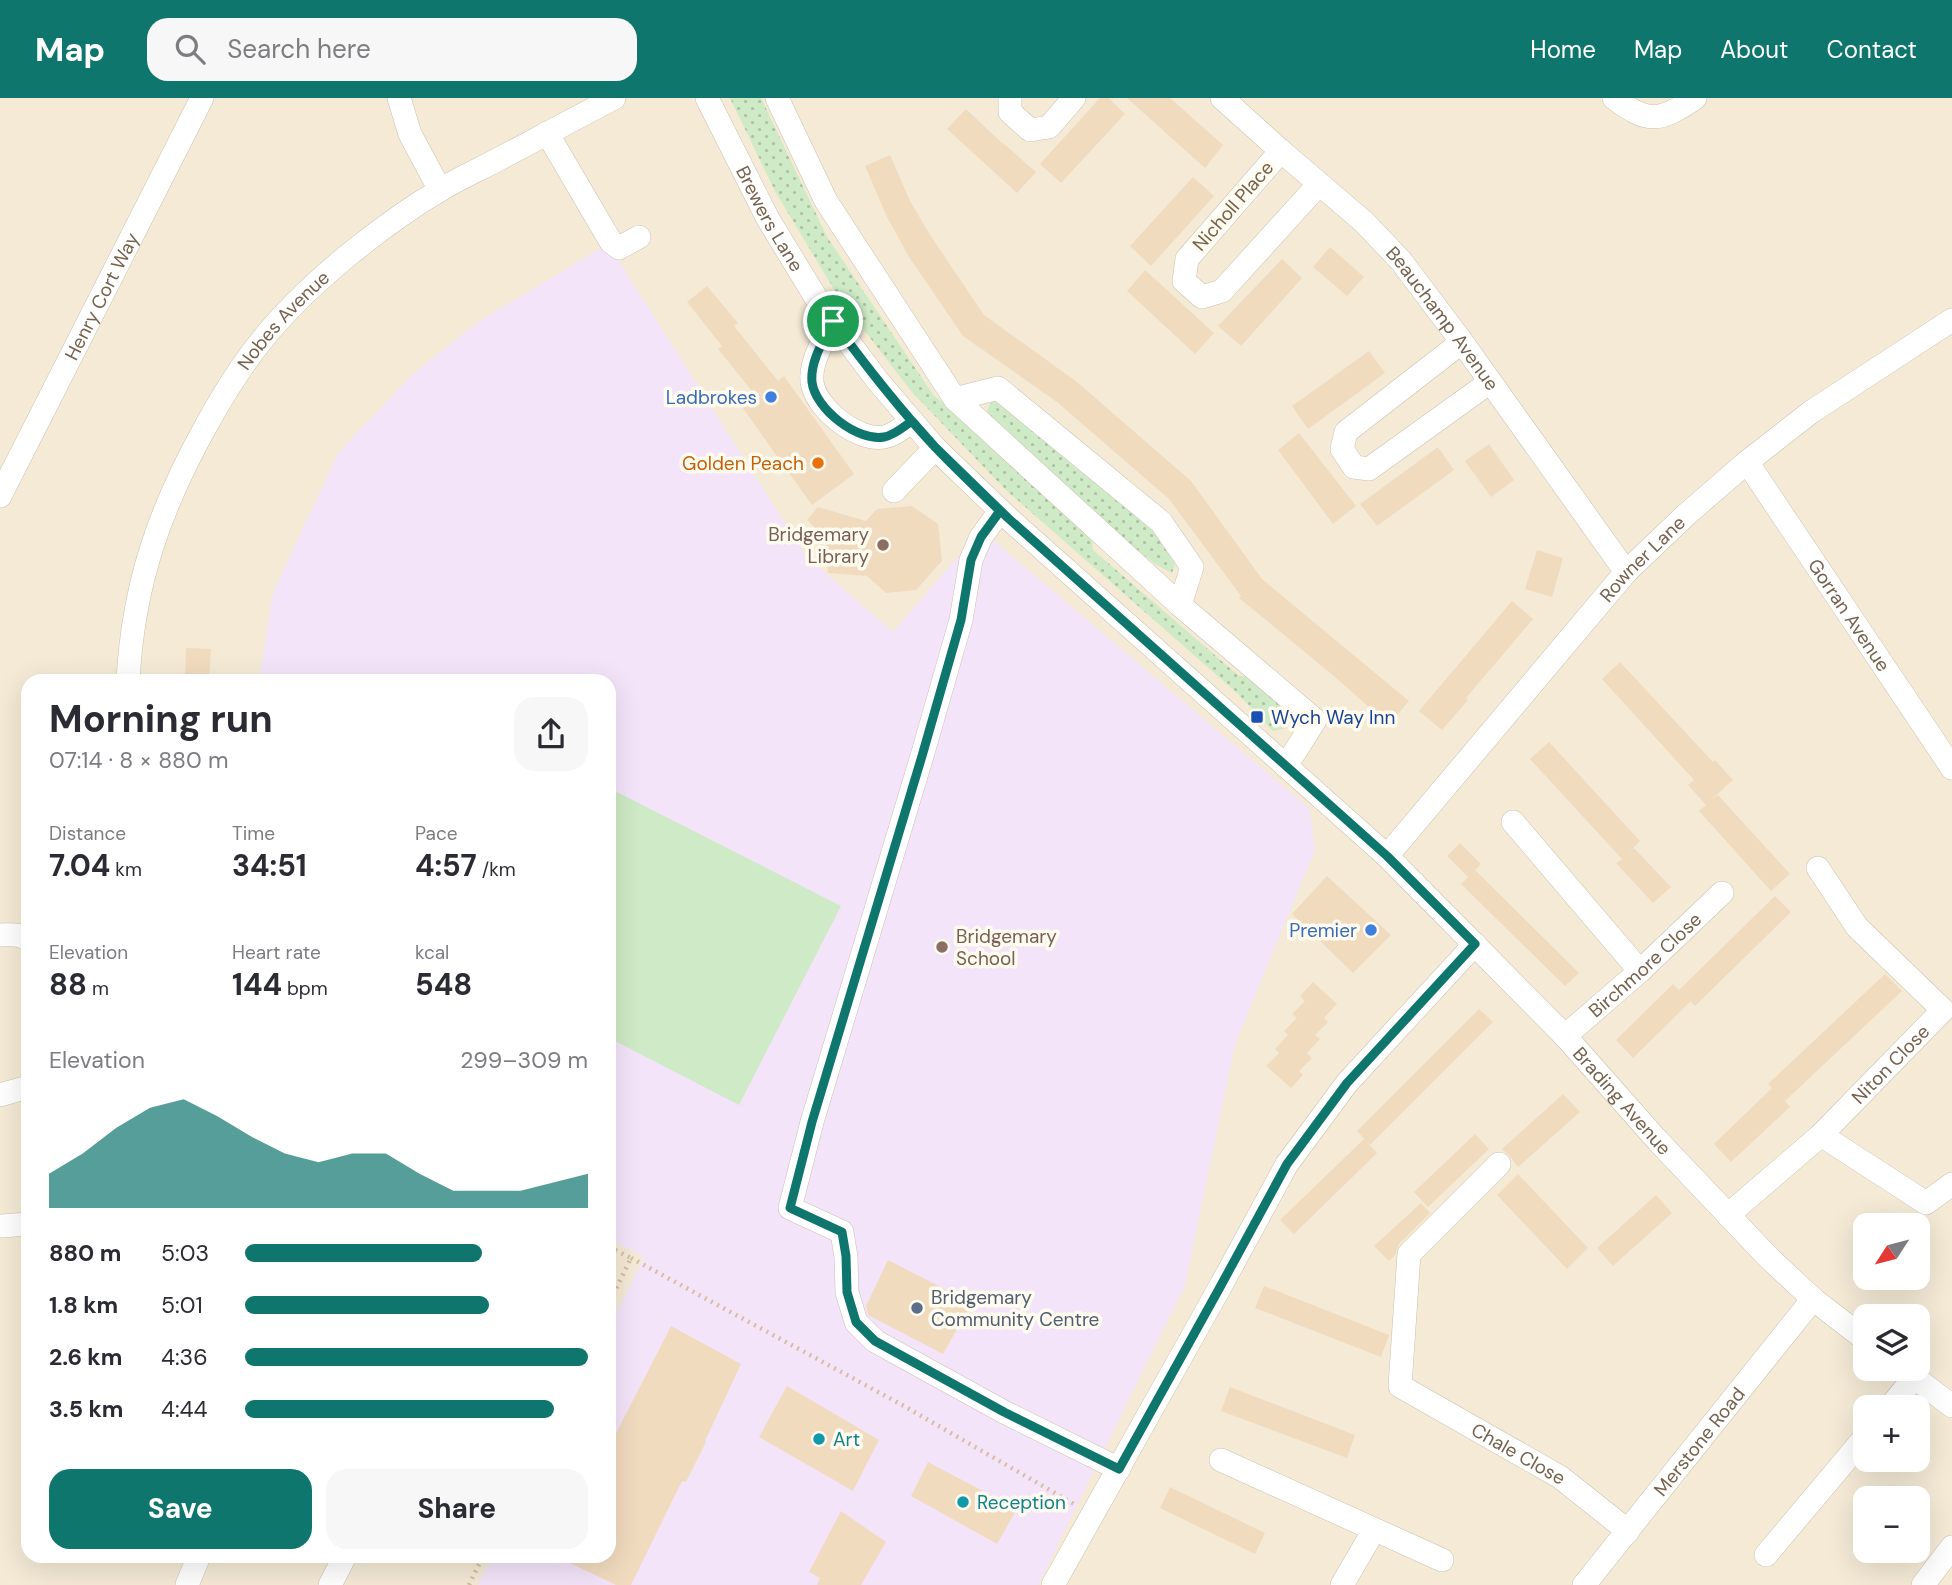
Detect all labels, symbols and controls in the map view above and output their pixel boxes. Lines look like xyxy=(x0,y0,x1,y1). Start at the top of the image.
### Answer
search box xyxy=(147,18,637,81)
text: Map xyxy=(35,28,105,71)
icon: search xyxy=(171,30,209,68)
text: Search here xyxy=(227,32,371,66)
text: Home xyxy=(1530,34,1596,65)
text: Map xyxy=(1634,34,1682,65)
text: About xyxy=(1720,34,1789,65)
text: Contact xyxy=(1827,34,1917,65)
street label: Nicholl Place xyxy=(1187,156,1279,256)
street label: Brewers Lane xyxy=(731,161,809,276)
street label: Henry Cort Way xyxy=(59,228,144,364)
street label: Beauchamp Avenue xyxy=(1381,241,1505,395)
street label: Nobes Avenue xyxy=(231,265,335,375)
pin xyxy=(803,291,863,351)
icon: arrive xyxy=(814,302,852,340)
place label: Ladbrokes xyxy=(666,385,757,410)
marker: Ladbrokes xyxy=(763,389,779,405)
place label: Golden Peach xyxy=(682,451,804,476)
marker: Golden Peach xyxy=(810,455,826,471)
street label: Rowner Lane xyxy=(1594,510,1690,607)
place label: Bridgemary Library xyxy=(768,522,869,569)
marker: Bridgemary Library xyxy=(875,537,891,553)
street label: Gorran Avenue xyxy=(1803,554,1896,676)
text: Morning run xyxy=(49,694,273,744)
button: share xyxy=(514,697,588,771)
place label: Wych Way Inn xyxy=(1271,705,1395,730)
marker: Wych Way Inn xyxy=(1249,709,1265,725)
text: 07:14 · 8 × 880 m xyxy=(49,745,228,775)
text: Distance xyxy=(49,821,126,846)
text: Time xyxy=(232,821,275,846)
text: Pace xyxy=(415,821,458,846)
text: 7.04 xyxy=(49,846,110,885)
text: 34:51 xyxy=(232,846,307,885)
text: 4:57 xyxy=(415,846,477,885)
text: km xyxy=(110,857,142,882)
text: /km xyxy=(477,857,516,882)
street label: Birchmore Close xyxy=(1583,907,1707,1023)
place label: Premier xyxy=(1289,918,1357,943)
marker: Premier xyxy=(1363,922,1379,938)
place label: Bridgemary School xyxy=(956,924,1057,971)
marker: Bridgemary School xyxy=(934,939,950,955)
text: Elevation xyxy=(49,940,128,965)
text: Heart rate xyxy=(232,940,321,965)
text: kcal xyxy=(415,940,449,965)
text: 88 xyxy=(49,965,87,1004)
text: 144 xyxy=(232,965,282,1004)
text: 548 xyxy=(415,965,472,1004)
text: m xyxy=(87,976,109,1001)
text: bpm xyxy=(282,976,328,1001)
street label: Niton Close xyxy=(1846,1019,1935,1109)
street label: Brading Avenue xyxy=(1568,1041,1677,1160)
text: Elevation xyxy=(49,1045,145,1075)
text: 299–309 m xyxy=(460,1045,588,1075)
north arrow xyxy=(1853,1213,1930,1290)
map controls xyxy=(1853,1213,1930,1563)
text: 880 m xyxy=(49,1238,121,1268)
text: 5:03 xyxy=(161,1238,209,1268)
place label: Bridgemary Community Centre xyxy=(931,1285,1099,1332)
text: 1.8 km xyxy=(49,1290,118,1320)
text: 5:01 xyxy=(161,1290,203,1320)
marker: Bridgemary Community Centre xyxy=(909,1300,925,1316)
button: layers xyxy=(1853,1304,1930,1381)
text: 2.6 km xyxy=(49,1342,122,1372)
text: 4:36 xyxy=(161,1342,208,1372)
street label: Merstone Road xyxy=(1648,1382,1750,1501)
text: 3.5 km xyxy=(49,1394,123,1424)
text: 4:44 xyxy=(161,1394,208,1424)
button: + xyxy=(1853,1395,1930,1472)
street label: Chale Close xyxy=(1467,1417,1570,1490)
place label: Art xyxy=(833,1427,860,1452)
marker: Art xyxy=(811,1431,827,1447)
button: Save xyxy=(49,1469,312,1549)
button: Share xyxy=(326,1469,588,1549)
button: − xyxy=(1853,1486,1930,1563)
place label: Reception xyxy=(977,1490,1066,1515)
marker: Reception xyxy=(955,1494,971,1510)

